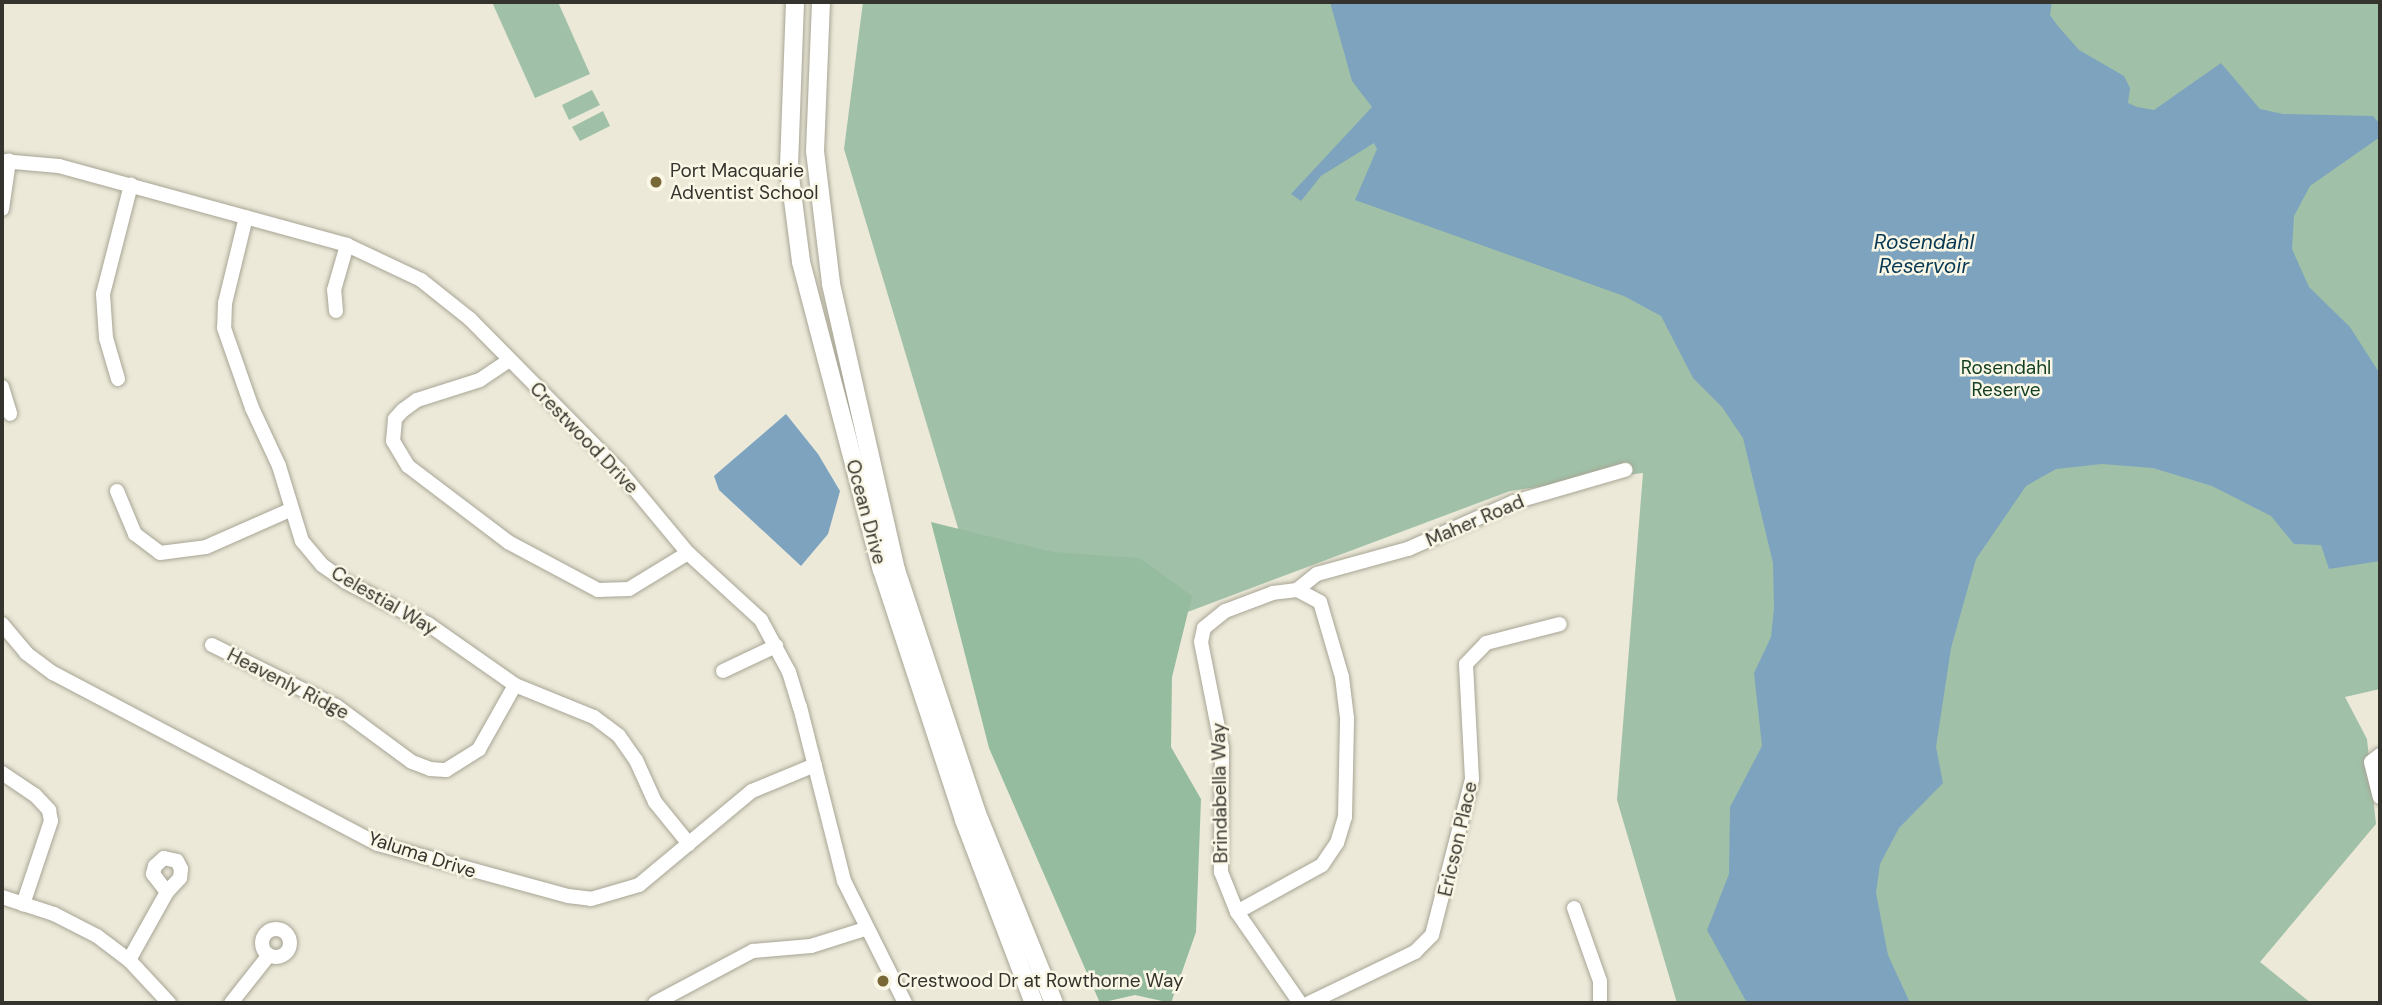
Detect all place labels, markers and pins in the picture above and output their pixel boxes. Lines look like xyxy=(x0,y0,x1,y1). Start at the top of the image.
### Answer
place label: Port Macquarie Adventist School xyxy=(670,160,818,204)
marker: Port Macquarie Adventist School xyxy=(648,174,664,190)
place label: Crestwood Dr at Rowthorne Way xyxy=(897,970,1184,992)
marker: Crestwood Dr at Rowthorne Way xyxy=(875,973,891,989)

